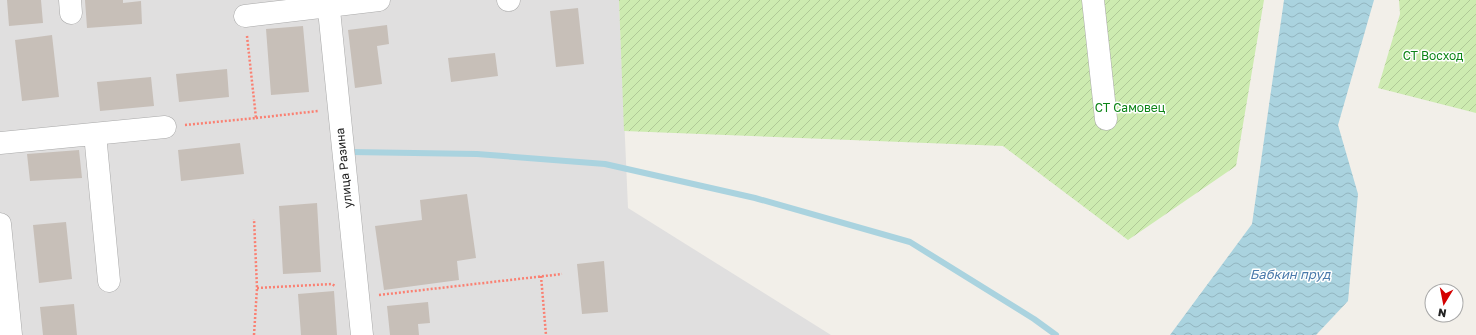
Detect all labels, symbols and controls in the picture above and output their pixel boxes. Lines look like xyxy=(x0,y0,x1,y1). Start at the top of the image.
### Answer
park label: СТ Восход xyxy=(1403,48,1463,63)
park label: СТ Самовец xyxy=(1095,100,1166,115)
street label: улица Разина xyxy=(332,127,355,209)
water label: Бабкин пруд xyxy=(1250,266,1331,282)
north arrow xyxy=(1424,283,1464,323)
text: N xyxy=(1437,306,1447,320)

